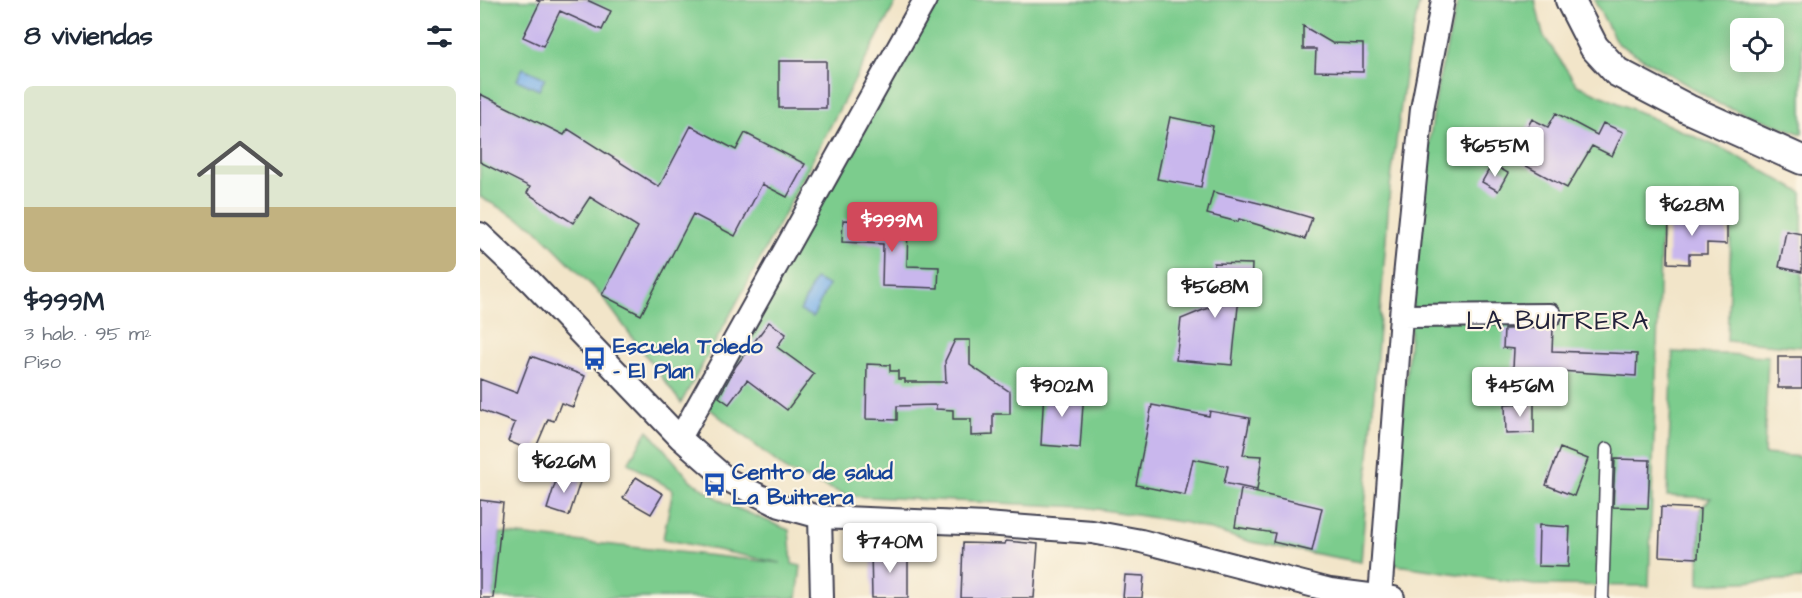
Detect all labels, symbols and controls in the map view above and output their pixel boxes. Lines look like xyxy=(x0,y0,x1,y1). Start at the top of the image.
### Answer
text: 8 viviendas xyxy=(24,18,153,54)
map controls xyxy=(1730,18,1784,72)
button: locate xyxy=(1730,18,1784,72)
icon: filters xyxy=(423,20,456,53)
icon: home xyxy=(186,125,294,233)
pin: $655M xyxy=(1453,127,1537,178)
text: $655M xyxy=(1461,132,1529,160)
pin: $628M xyxy=(1650,186,1734,237)
text: $628M xyxy=(1660,191,1724,219)
pin: $999M xyxy=(850,202,934,253)
text: $999M xyxy=(861,207,923,235)
pin: $568M xyxy=(1173,268,1257,319)
text: $568M xyxy=(1181,273,1249,301)
text: $999M xyxy=(24,284,104,320)
district label: LA BUITRERA xyxy=(1466,303,1650,339)
text: 3 hab. · 95 m² xyxy=(24,320,152,348)
place label: Escuela Toledo - El Plan xyxy=(613,331,763,387)
bus stop icon: Escuela Toledo - El Plan xyxy=(582,345,608,371)
text: Piso xyxy=(24,348,61,376)
pin: $902M xyxy=(1020,367,1104,418)
pin: $456M xyxy=(1478,367,1562,418)
text: $902M xyxy=(1030,372,1094,400)
text: $456M xyxy=(1486,372,1554,400)
pin: $626M xyxy=(522,443,606,494)
text: $626M xyxy=(532,448,596,476)
place label: Centro de salud La Buitrera xyxy=(732,457,894,513)
bus stop icon: Centro de salud La Buitrera xyxy=(701,471,727,497)
pin: $740M xyxy=(848,523,932,574)
text: $740M xyxy=(857,528,923,556)

